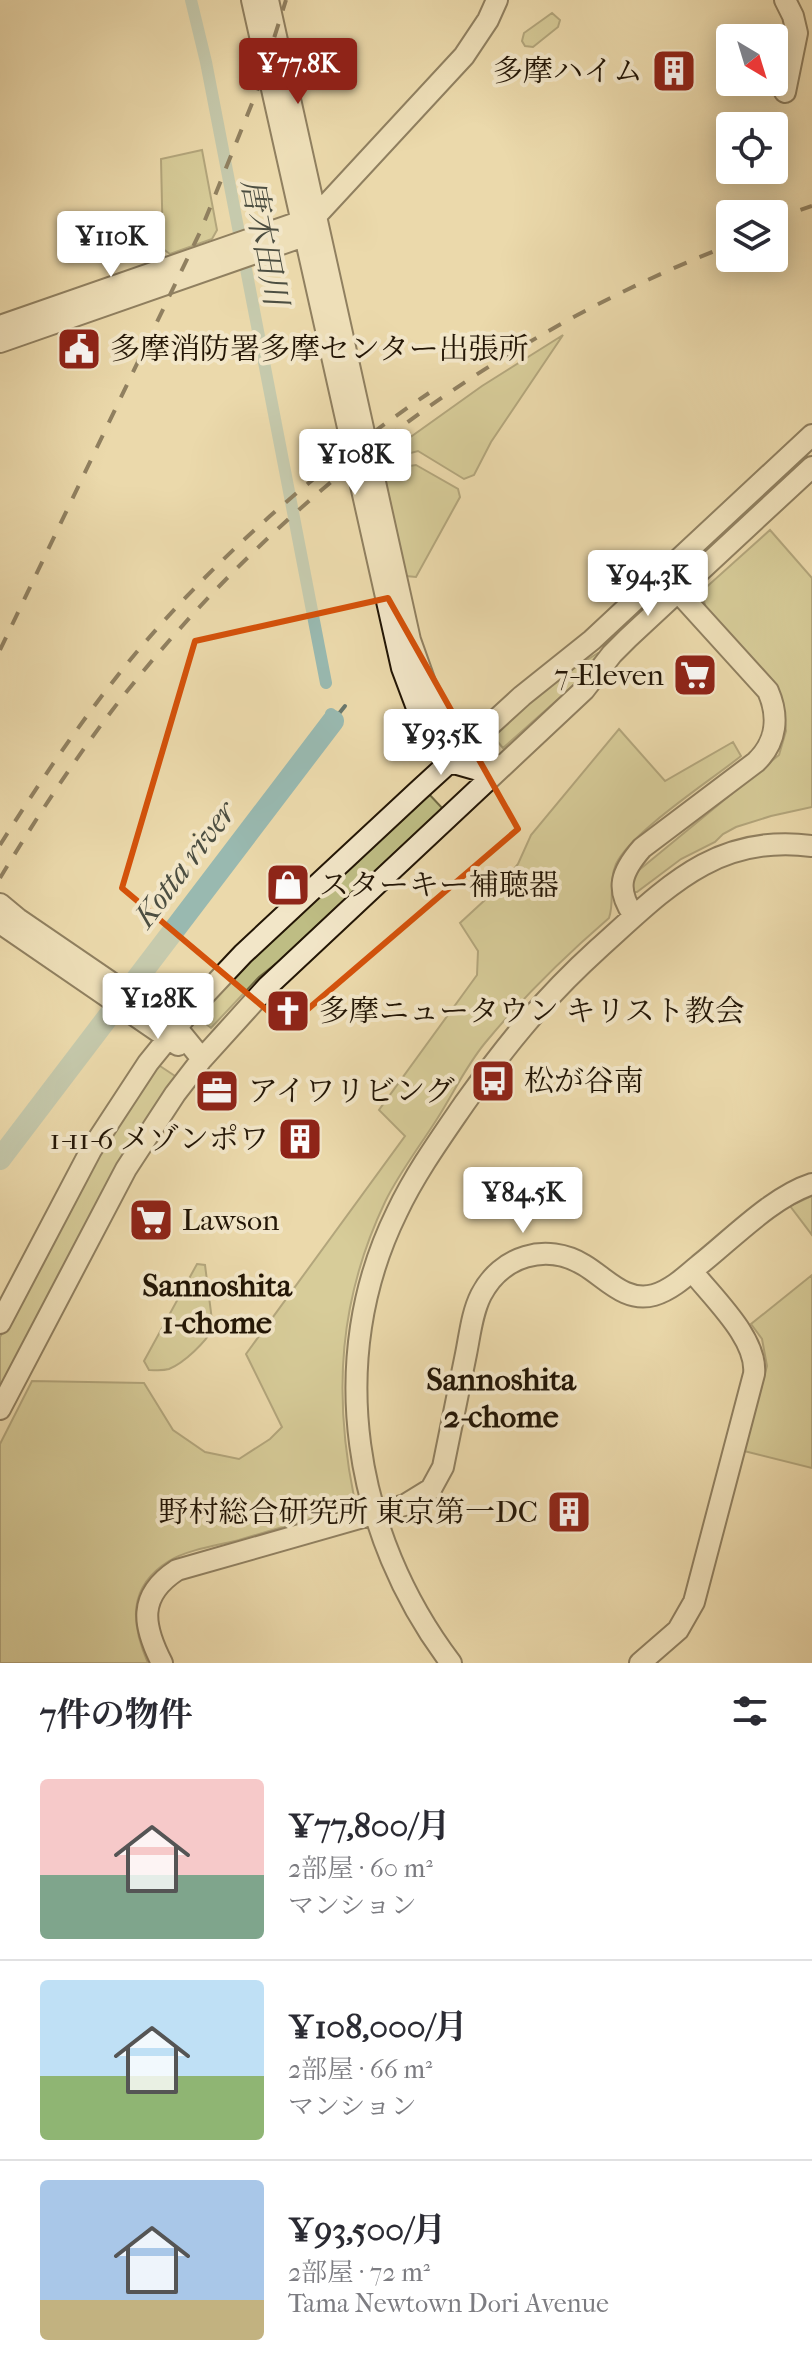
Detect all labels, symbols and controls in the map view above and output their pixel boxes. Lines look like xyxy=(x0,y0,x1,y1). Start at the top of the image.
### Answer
north arrow xyxy=(716,24,788,96)
map controls xyxy=(716,24,788,272)
pin: ¥77.8K xyxy=(233,38,363,106)
building icon: 多摩ハイム xyxy=(650,47,698,95)
text: ¥77.8K xyxy=(257,48,339,79)
place label: 多摩ハイム xyxy=(493,54,643,89)
button: locate xyxy=(716,112,788,184)
water label: 唐木田川 xyxy=(234,176,295,311)
button: layers xyxy=(716,200,788,272)
pin: ¥110K xyxy=(55,211,167,279)
text: ¥110K xyxy=(75,221,147,252)
public building icon: 多摩消防署多摩センター出張所 xyxy=(55,325,103,373)
place label: 多摩消防署多摩センター出張所 xyxy=(110,332,529,367)
pin: ¥108K xyxy=(299,429,411,497)
text: ¥108K xyxy=(317,439,393,470)
pin: ¥94.3K xyxy=(583,550,713,618)
text: ¥94.3K xyxy=(606,560,690,591)
supermarket icon: 7-Eleven xyxy=(671,651,719,699)
place label: 7-Eleven xyxy=(554,658,665,693)
pin: ¥93.5K xyxy=(376,709,506,777)
text: ¥93.5K xyxy=(402,719,480,750)
water label: Kotta river xyxy=(124,792,245,936)
shop icon: スターキー補聴器 xyxy=(264,861,312,909)
place label: スターキー補聴器 xyxy=(319,868,559,903)
pin: ¥128K xyxy=(102,973,214,1041)
text: ¥128K xyxy=(121,983,195,1014)
church icon: 多摩ニュータウン キリスト教会 xyxy=(264,987,312,1035)
place label: 多摩ニュータウン キリスト教会 xyxy=(319,994,745,1029)
bus stop icon: 松が谷南 xyxy=(469,1057,517,1105)
place label: 松が谷南 xyxy=(524,1064,644,1099)
office icon: アイワリビング xyxy=(193,1067,241,1115)
place label: アイワリビング xyxy=(248,1074,455,1109)
building icon: 1-11-6 メゾンポワ xyxy=(276,1115,324,1163)
place label: 1-11-6 メゾンポワ xyxy=(50,1122,269,1157)
pin: ¥84.5K xyxy=(458,1167,588,1235)
text: ¥84.5K xyxy=(481,1177,565,1208)
supermarket icon: Lawson xyxy=(127,1196,175,1244)
place label: Lawson xyxy=(182,1203,280,1238)
district label: Sannoshita 1-chome xyxy=(142,1267,293,1341)
district label: Sannoshita 2-chome xyxy=(426,1361,577,1435)
building icon: 野村総合研究所 東京第一DC xyxy=(545,1488,593,1536)
place label: 野村総合研究所 東京第一DC xyxy=(158,1495,538,1530)
icon: filters xyxy=(728,1689,772,1733)
text: 7件の物件 xyxy=(40,1695,192,1735)
text: ¥77,800/月 xyxy=(288,1806,451,1846)
icon: home xyxy=(104,1811,200,1907)
text: 2部屋 · 60 m² xyxy=(288,1853,433,1884)
text: マンション xyxy=(288,1890,417,1921)
text: ¥108,000/月 xyxy=(288,2007,468,2047)
icon: home xyxy=(104,2012,200,2108)
text: 2部屋 · 66 m² xyxy=(288,2054,432,2085)
text: マンション xyxy=(288,2091,417,2122)
text: ¥93,500/月 xyxy=(288,2210,446,2250)
icon: home xyxy=(104,2212,200,2308)
text: 2部屋 · 72 m² xyxy=(288,2257,430,2288)
text: Tama Newtown Dori Avenue xyxy=(288,2288,609,2319)

